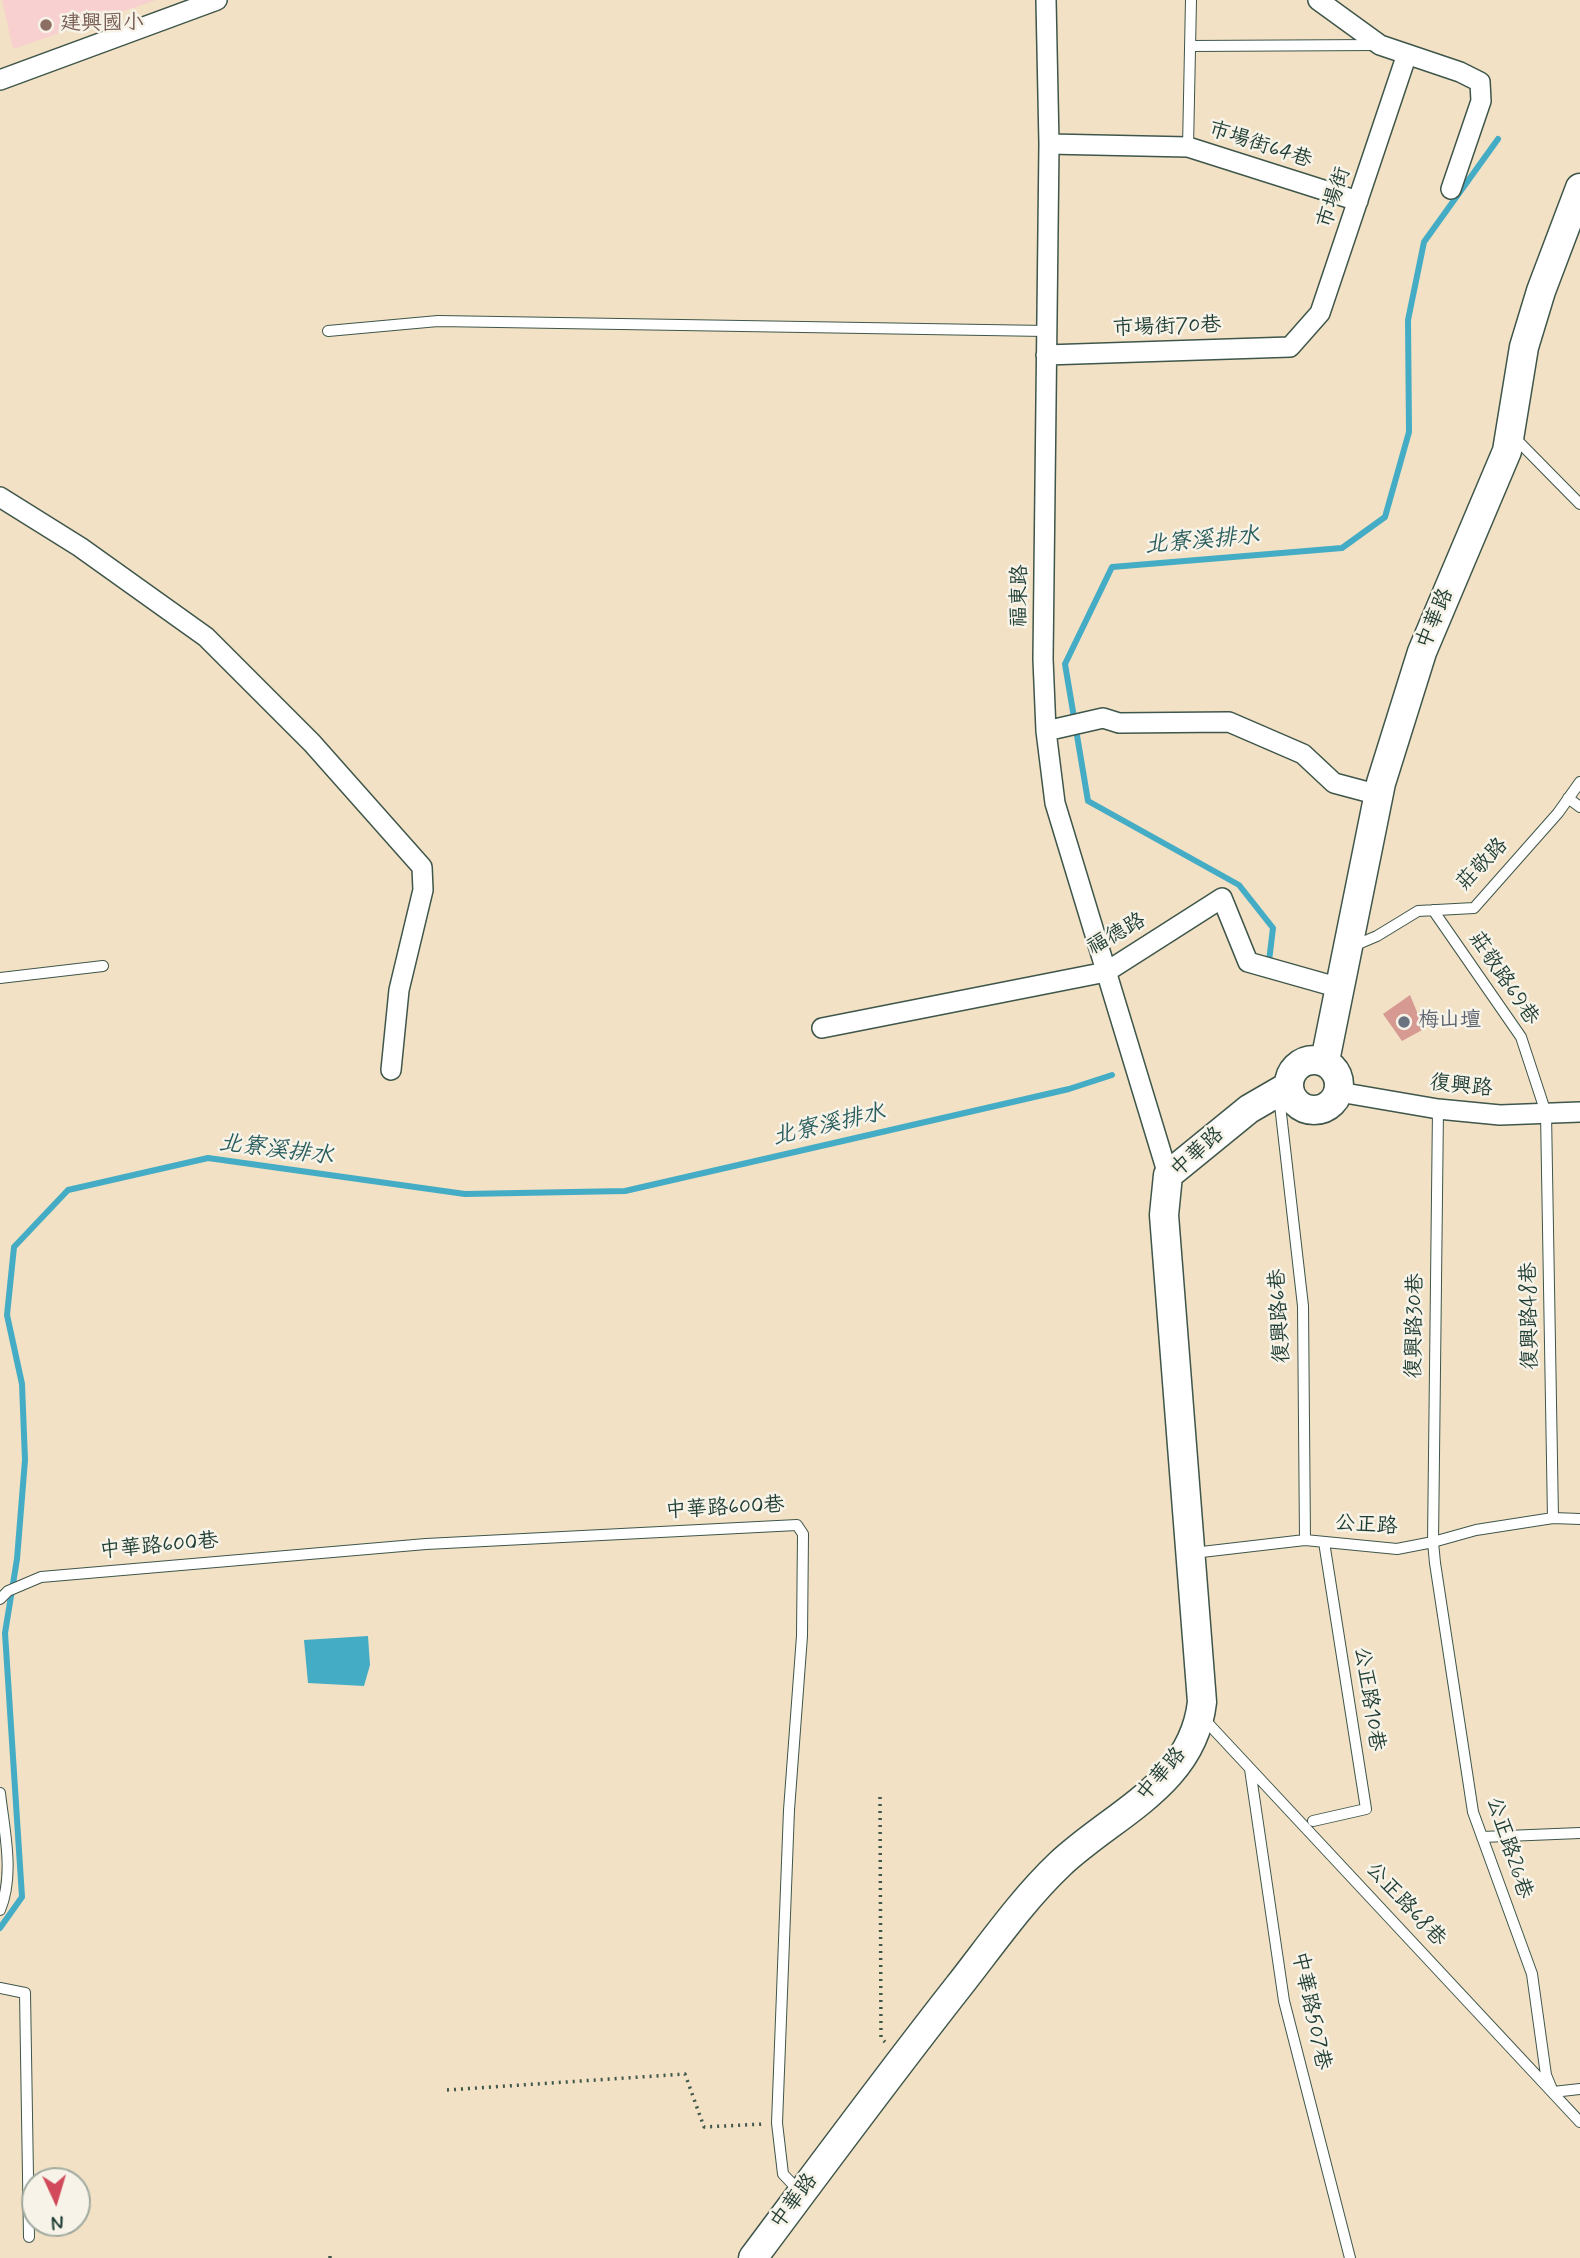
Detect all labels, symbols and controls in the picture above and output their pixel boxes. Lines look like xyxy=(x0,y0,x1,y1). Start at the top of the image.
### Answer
place label: 建興國小 xyxy=(60,12,144,38)
marker: 建興國小 xyxy=(38,17,54,33)
street label: 市場街64巷 xyxy=(1205,117,1315,175)
street label: 市場街 xyxy=(1313,164,1357,232)
street label: 市場街70巷 xyxy=(1112,314,1222,342)
water label: 北寮溪排水 xyxy=(1144,523,1260,561)
street label: 福東路 xyxy=(1008,564,1034,628)
street label: 中華路 xyxy=(1412,585,1460,653)
street label: 莊敬路 xyxy=(1452,834,1514,896)
street label: 福德路 xyxy=(1083,909,1151,961)
street label: 莊敬路69巷 xyxy=(1463,927,1543,1031)
place label: 梅山壇 xyxy=(1418,1009,1481,1035)
marker: 梅山壇 xyxy=(1396,1014,1412,1030)
street label: 復興路 xyxy=(1428,1071,1494,1103)
water label: 北寮溪排水 xyxy=(770,1100,888,1152)
street label: 中華路 xyxy=(1166,1123,1230,1183)
water label: 北寮溪排水 xyxy=(217,1130,335,1172)
street label: 復興路48巷 xyxy=(1517,1262,1545,1370)
street label: 復興路6巷 xyxy=(1266,1268,1296,1364)
street label: 復興路30巷 xyxy=(1402,1273,1430,1379)
street label: 中華路600巷 xyxy=(665,1493,785,1525)
street label: 公正路 xyxy=(1334,1511,1398,1541)
street label: 中華路600巷 xyxy=(98,1529,220,1565)
street label: 公正路10巷 xyxy=(1347,1645,1389,1753)
street label: 中華路 xyxy=(1132,1743,1192,1807)
street label: 公正路26巷 xyxy=(1480,1794,1536,1902)
street label: 公正路68巷 xyxy=(1360,1858,1450,1952)
street label: 中華路507巷 xyxy=(1285,1950,1335,2072)
north arrow xyxy=(21,2167,91,2237)
street label: 中華路 xyxy=(766,2169,824,2235)
text: N xyxy=(50,2209,65,2234)

